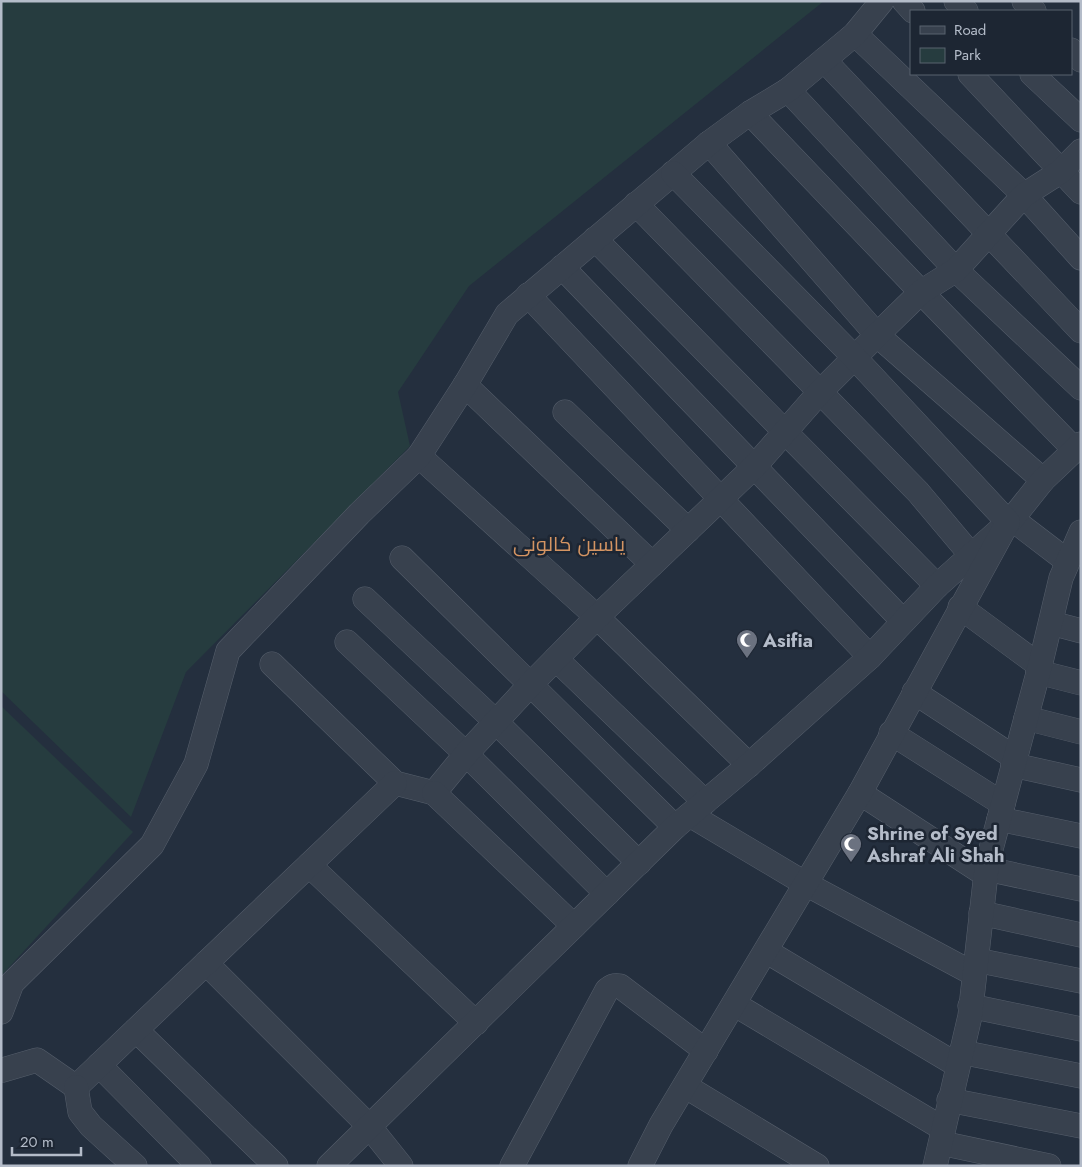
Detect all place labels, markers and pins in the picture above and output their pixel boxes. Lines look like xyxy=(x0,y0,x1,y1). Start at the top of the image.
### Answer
place label: Asifia xyxy=(762,627,813,654)
mosque icon: Asifia xyxy=(735,628,759,659)
place label: Shrine of Syed Ashraf Ali Shah xyxy=(866,820,1005,869)
mosque icon: Shrine of Syed Ashraf Ali Shah xyxy=(839,832,863,863)

